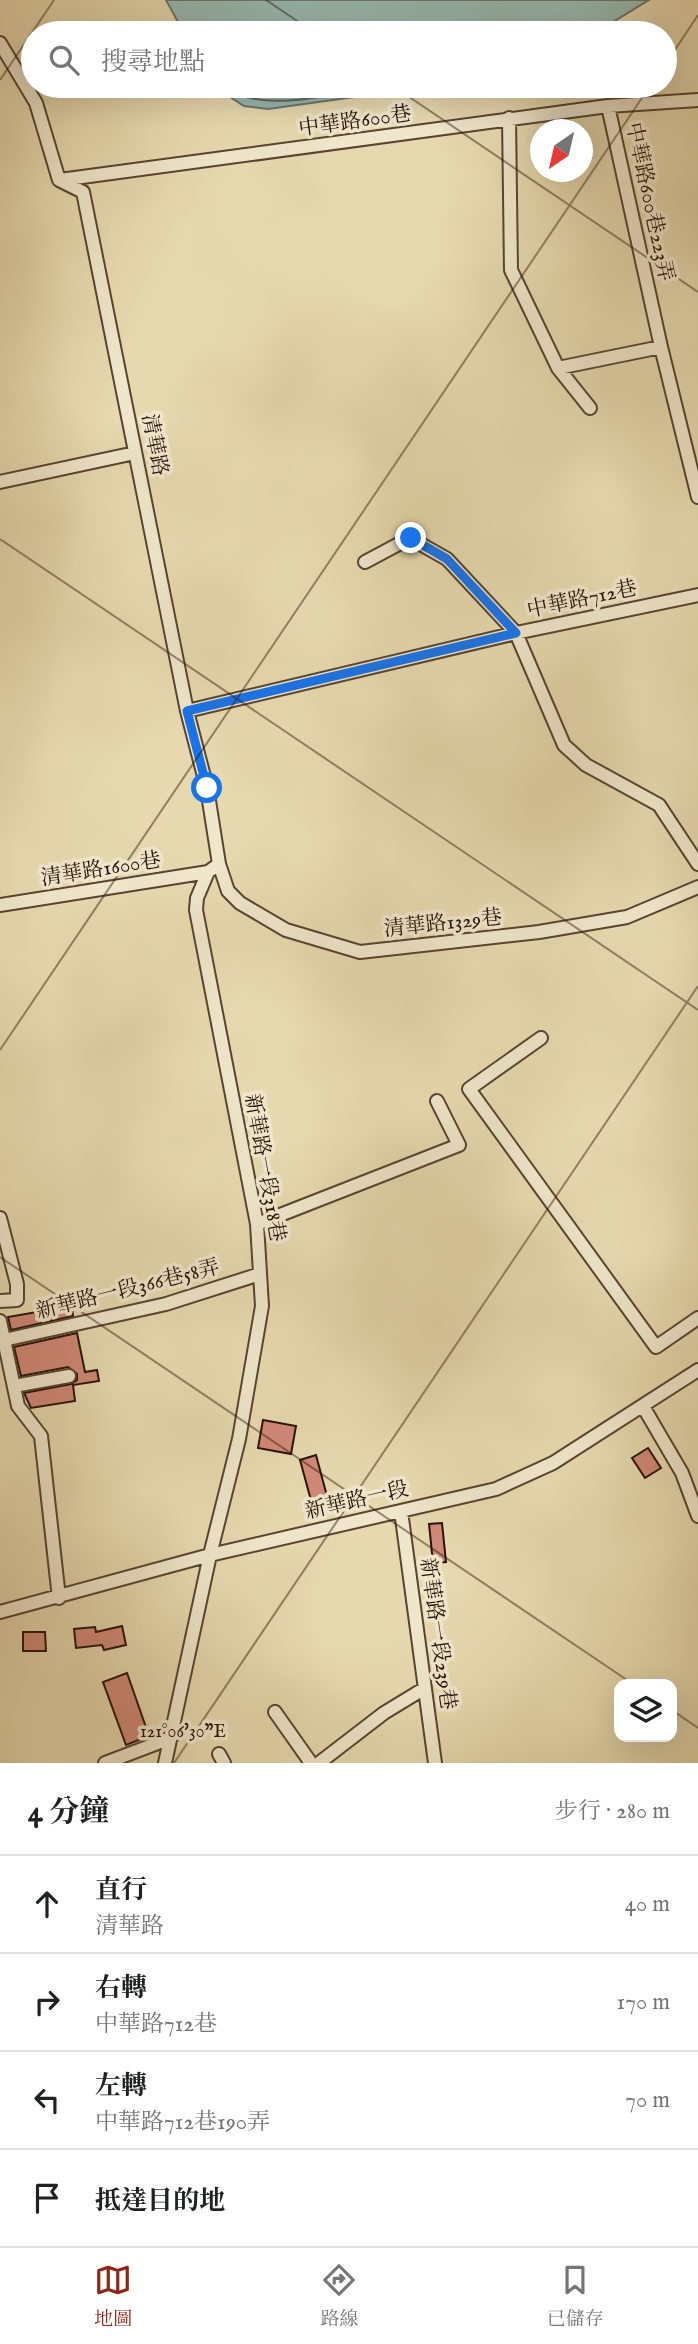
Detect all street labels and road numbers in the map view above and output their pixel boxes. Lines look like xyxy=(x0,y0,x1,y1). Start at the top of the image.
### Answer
street label: 中華路600巷 xyxy=(297,101,413,143)
street label: 中華路600巷223弄 xyxy=(619,120,679,284)
street label: 清華路 xyxy=(135,412,173,478)
street label: 中華路712巷 xyxy=(525,575,639,625)
street label: 清華路1600巷 xyxy=(39,847,163,893)
street label: 清華路1329巷 xyxy=(383,904,503,944)
street label: 新華路一段318巷 xyxy=(238,1092,290,1244)
street label: 新華路一段366巷58弄 xyxy=(33,1254,223,1326)
street label: 新華路一段 xyxy=(303,1476,411,1526)
street label: 新華路一段239巷 xyxy=(413,1556,461,1712)

